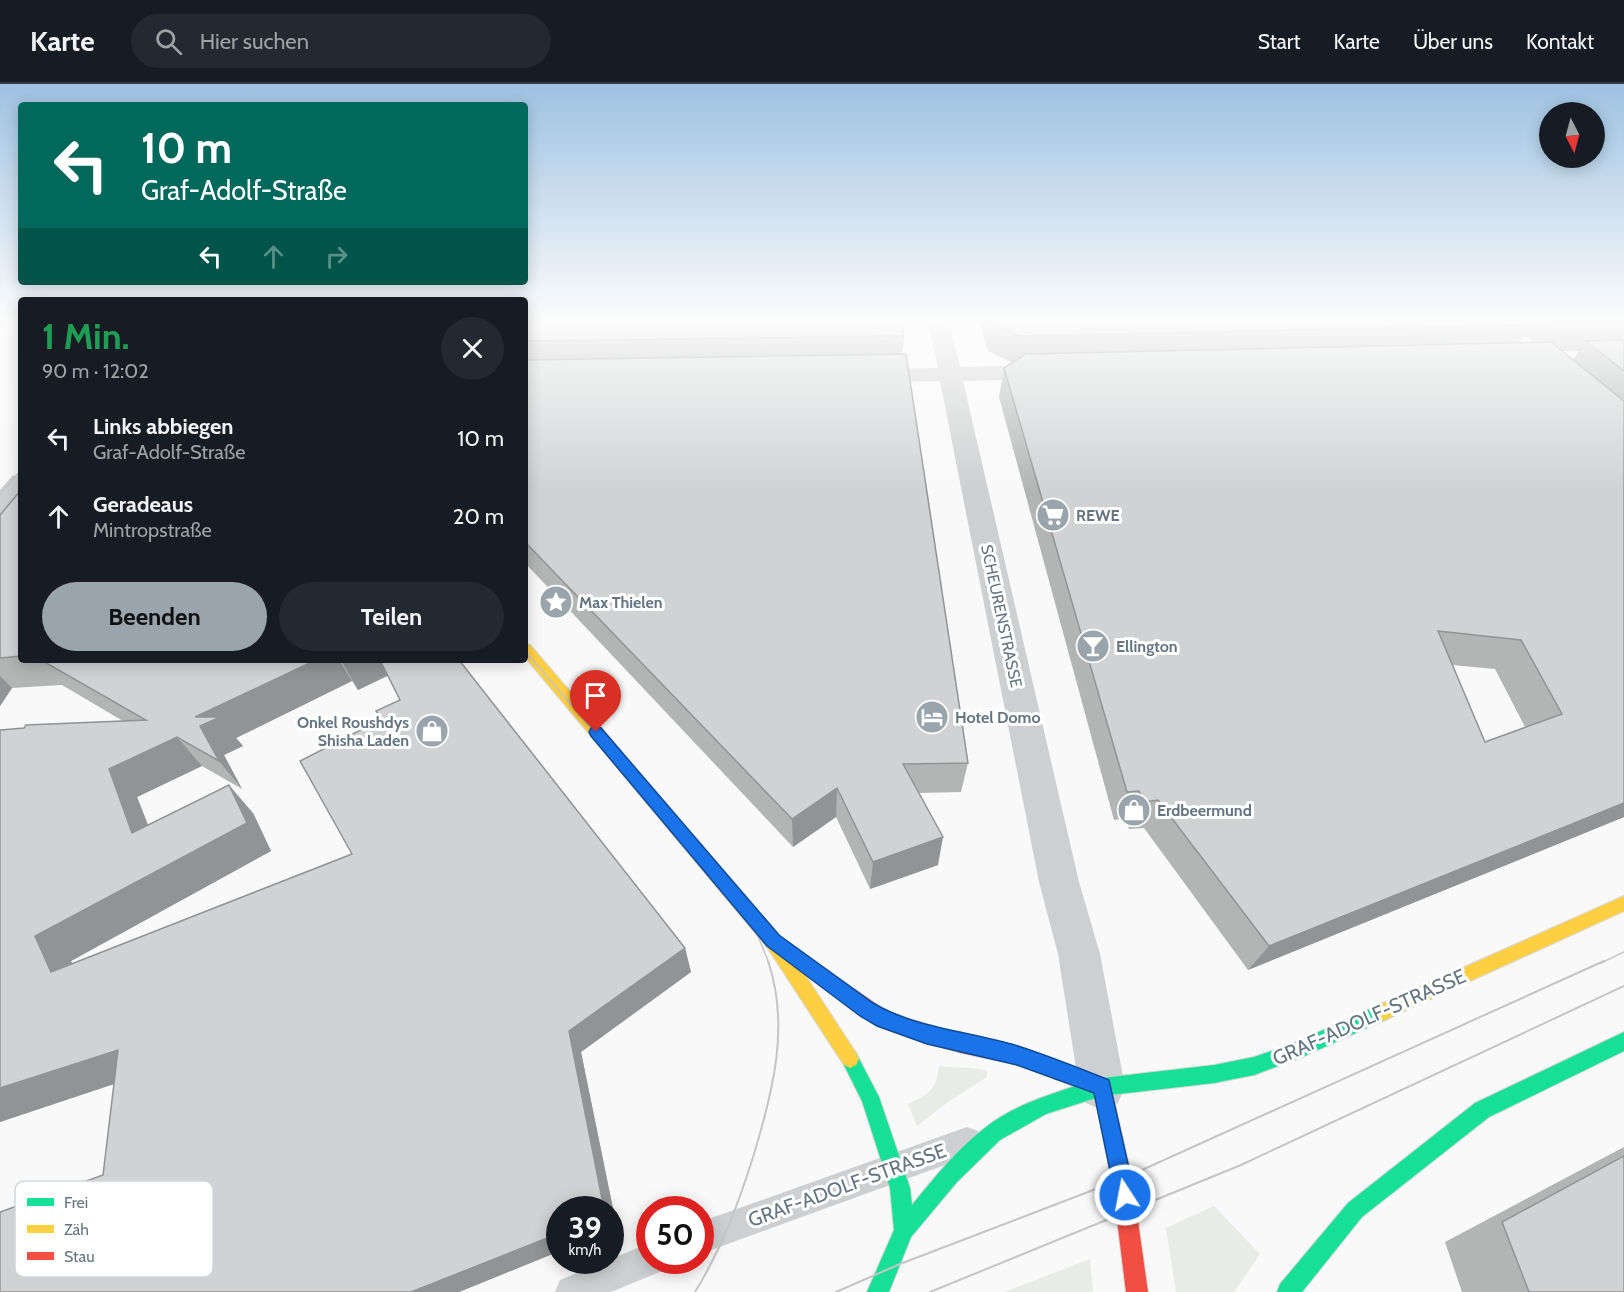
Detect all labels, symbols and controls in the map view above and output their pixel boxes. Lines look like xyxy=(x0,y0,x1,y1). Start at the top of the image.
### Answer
search box xyxy=(131,14,551,68)
text: Karte xyxy=(30,24,95,58)
icon: search xyxy=(152,25,185,58)
text: Hier suchen xyxy=(200,28,309,55)
text: Start xyxy=(1258,29,1301,54)
text: Karte xyxy=(1334,29,1380,54)
text: Über uns xyxy=(1413,29,1493,54)
text: Kontakt xyxy=(1526,29,1594,54)
north arrow xyxy=(1539,102,1605,168)
map controls xyxy=(1539,102,1605,168)
text: 10 m xyxy=(141,122,232,174)
icon: left xyxy=(42,126,120,204)
text: Graf-Adolf-Straße xyxy=(141,174,347,207)
icon: left xyxy=(194,240,227,273)
icon: ahead xyxy=(257,240,290,273)
icon: right xyxy=(320,240,353,273)
text: 1 Min. xyxy=(42,314,130,358)
button: close xyxy=(441,317,504,380)
text: 90 m · 12:02 xyxy=(42,359,149,383)
text: Links abbiegen xyxy=(93,413,233,440)
icon: left xyxy=(42,422,75,455)
text: 10 m xyxy=(457,425,504,452)
text: Graf-Adolf-Straße xyxy=(93,440,245,464)
text: Geradeaus xyxy=(93,491,193,518)
supermarket icon: REWE xyxy=(1035,497,1071,533)
icon: ahead xyxy=(42,500,75,533)
text: 20 m xyxy=(453,503,504,530)
place label: REWE xyxy=(1076,506,1120,525)
text: Mintropstraße xyxy=(93,518,212,542)
street label: SCHEURENSTRASSE xyxy=(977,543,1026,689)
button: Beenden xyxy=(42,582,267,651)
button: Teilen xyxy=(279,582,504,651)
place icon: Max Thielen xyxy=(538,584,574,620)
place label: Max Thielen xyxy=(579,593,663,612)
bar icon: Ellington xyxy=(1075,628,1111,664)
place label: Ellington xyxy=(1116,637,1178,656)
pin xyxy=(570,670,621,732)
icon: arrive xyxy=(579,679,612,712)
hotel icon: Hotel Domo xyxy=(914,699,950,735)
place label: Hotel Domo xyxy=(955,708,1041,727)
place label: Onkel Roushdys Shisha Laden xyxy=(297,713,409,750)
shop icon: Onkel Roushdys Shisha Laden xyxy=(414,713,450,749)
shop icon: Erdbeermund xyxy=(1116,792,1152,828)
place label: Erdbeermund xyxy=(1157,801,1252,820)
street label: GRAF-ADOLF-STRASSE xyxy=(1269,964,1469,1070)
street label: GRAF-ADOLF-STRASSE xyxy=(745,1138,949,1232)
position arrow xyxy=(1093,1163,1157,1227)
legend xyxy=(15,1181,213,1277)
text: Frei xyxy=(64,1193,88,1212)
speed limit sign: 50 xyxy=(636,1196,714,1274)
text: 39 xyxy=(568,1209,602,1246)
text: Zäh xyxy=(64,1220,89,1239)
text: km/h xyxy=(569,1241,601,1259)
text: Stau xyxy=(64,1247,95,1266)

